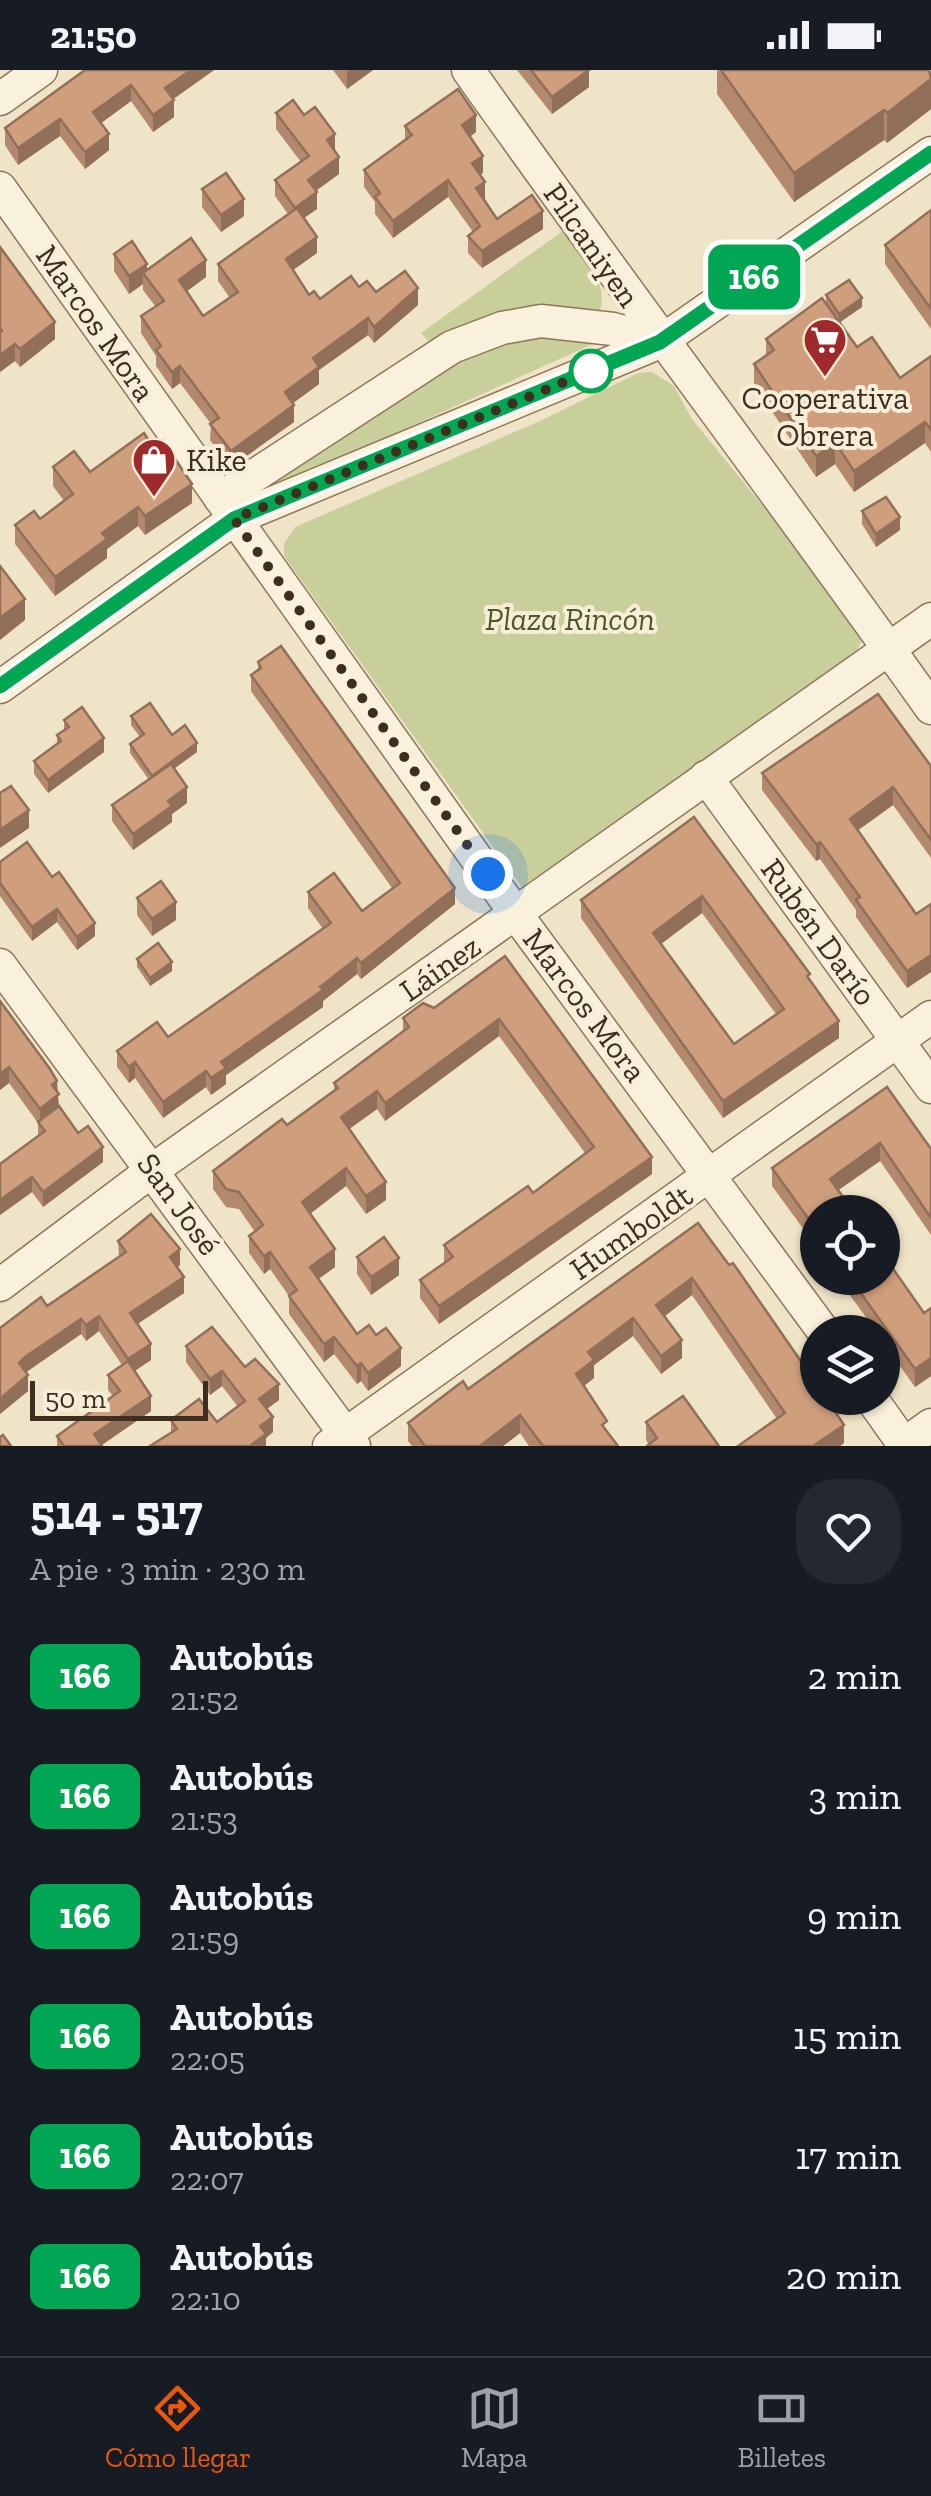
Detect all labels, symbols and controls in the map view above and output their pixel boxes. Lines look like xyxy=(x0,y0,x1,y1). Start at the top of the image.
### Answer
text: 21:50 xyxy=(50,12,137,58)
street label: Pilcaniyen xyxy=(536,176,649,315)
street label: Marcos Mora xyxy=(28,238,164,408)
line badge: 166 xyxy=(696,244,812,310)
text: 166 xyxy=(728,256,780,298)
supermarket icon: Cooperativa Obrera xyxy=(802,317,848,378)
unlabelled marker xyxy=(570,350,612,392)
place label: Cooperativa Obrera xyxy=(741,379,909,454)
shop icon: Kike xyxy=(131,437,177,498)
place label: Kike xyxy=(186,441,247,479)
park label: Plaza Rincón xyxy=(485,600,655,638)
your location xyxy=(463,849,513,899)
street label: Rubén Darío xyxy=(753,851,885,1013)
street label: Marcos Mora xyxy=(515,921,655,1089)
street label: Láinez xyxy=(392,927,488,1009)
street label: San José xyxy=(129,1146,229,1262)
street label: Humboldt xyxy=(563,1176,700,1288)
map controls xyxy=(800,1195,900,1415)
button: locate xyxy=(800,1195,900,1295)
button: layers xyxy=(800,1315,900,1415)
scale bar xyxy=(30,1376,208,1420)
text: 50 m xyxy=(45,1382,106,1415)
button: heart xyxy=(796,1479,901,1584)
text: 514 - 517 xyxy=(30,1484,202,1541)
text: A pie · 3 min · 230 m xyxy=(30,1550,305,1588)
text: Autobús xyxy=(170,1634,313,1680)
text: 2 min xyxy=(808,1653,901,1699)
text: 166 xyxy=(59,1655,111,1697)
text: 21:52 xyxy=(170,1680,239,1718)
text: Autobús xyxy=(170,1754,313,1800)
text: 3 min xyxy=(809,1773,901,1819)
text: 166 xyxy=(59,1775,111,1817)
text: 21:53 xyxy=(170,1800,238,1838)
text: Autobús xyxy=(170,1874,313,1920)
text: 9 min xyxy=(807,1893,901,1939)
text: 166 xyxy=(59,1895,111,1937)
text: 21:59 xyxy=(170,1920,239,1958)
text: Autobús xyxy=(170,1994,313,2040)
text: 15 min xyxy=(793,2013,901,2059)
text: 166 xyxy=(59,2015,111,2057)
text: 22:05 xyxy=(170,2040,245,2078)
text: Autobús xyxy=(170,2114,313,2160)
text: 17 min xyxy=(795,2133,901,2179)
text: 166 xyxy=(59,2135,111,2177)
text: 22:07 xyxy=(170,2160,244,2198)
text: Autobús xyxy=(170,2234,313,2280)
text: 20 min xyxy=(786,2253,901,2299)
text: 166 xyxy=(59,2255,111,2297)
text: 22:10 xyxy=(170,2280,241,2318)
tab: Cómo llegar xyxy=(105,2381,251,2474)
tab: Mapa xyxy=(461,2381,528,2474)
tab: Billetes xyxy=(737,2381,826,2474)

